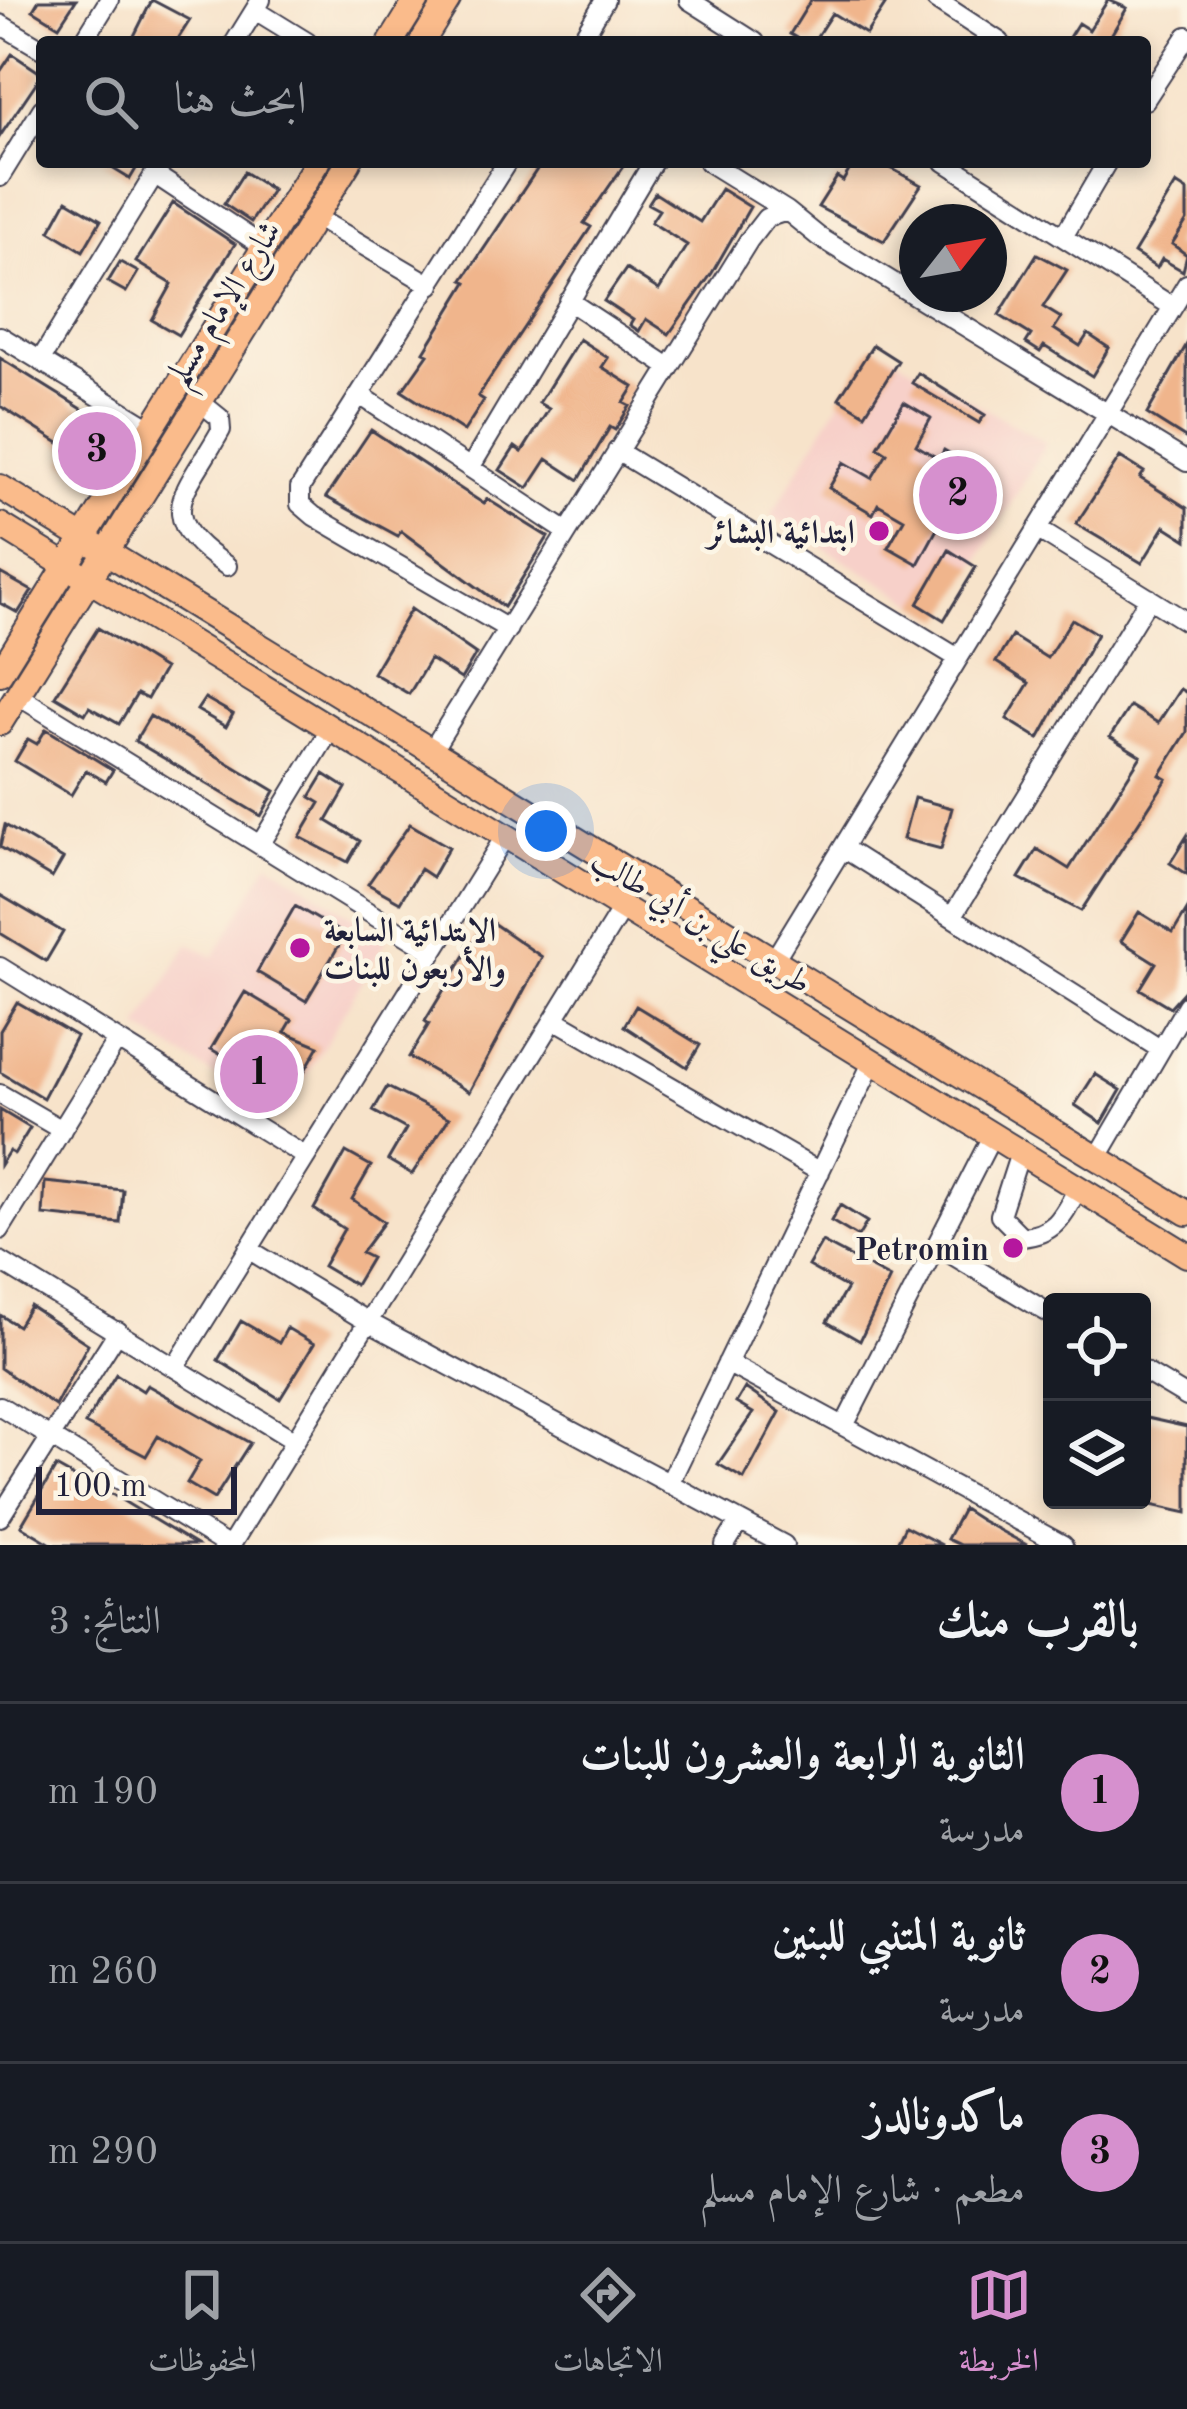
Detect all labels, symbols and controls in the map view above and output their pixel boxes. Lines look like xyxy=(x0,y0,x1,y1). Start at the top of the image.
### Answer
search box xyxy=(36,36,1151,168)
icon: search xyxy=(78,69,144,135)
text: ابحث هنا xyxy=(174,79,307,124)
north arrow xyxy=(899,204,1007,312)
street label: شارع الإمام مسلم xyxy=(161,215,300,399)
pin: 3 xyxy=(58,406,136,496)
pin: 2 xyxy=(919,450,997,540)
place label: ابتدائية البشائر xyxy=(704,517,855,552)
marker: ابتدائية البشائر xyxy=(866,518,892,544)
your location xyxy=(516,801,576,861)
street label: طريق علي بن أبي طالب xyxy=(578,836,821,1012)
place label: الابتدائية السابعة والأربعون للبنات xyxy=(324,915,506,989)
marker: الابتدائية السابعة والأربعون للبنات xyxy=(287,935,313,961)
pin: 1 xyxy=(220,1029,298,1119)
place label: Petromin xyxy=(854,1235,989,1268)
marker: Petromin xyxy=(1000,1235,1026,1261)
map controls xyxy=(1043,1293,1151,1509)
button: locate xyxy=(1043,1293,1151,1401)
button: layers xyxy=(1043,1401,1151,1509)
scale bar xyxy=(36,1461,237,1514)
text: 100 m xyxy=(54,1471,147,1504)
text: بالقرب منك xyxy=(936,1597,1139,1648)
text: النتائج: 3 xyxy=(48,1603,161,1642)
text: الثانوية الرابعة والعشرون للبنات xyxy=(580,1735,1025,1780)
text: 190 m xyxy=(48,1773,158,1812)
text: 1 xyxy=(1089,1773,1111,1812)
text: مدرسة xyxy=(939,1812,1025,1851)
text: ثانوية المتنبي للبنين xyxy=(772,1915,1025,1960)
text: 260 m xyxy=(48,1953,158,1992)
text: 2 xyxy=(1089,1953,1111,1992)
text: مدرسة xyxy=(939,1992,1025,2031)
text: ماكدونالدز xyxy=(866,2095,1025,2140)
text: 290 m xyxy=(48,2133,158,2172)
text: 3 xyxy=(1089,2133,1111,2172)
text: مطعم · شارع الإمام مسلم xyxy=(700,2172,1025,2211)
tab: المحفوظات xyxy=(148,2262,257,2392)
tab: الاتجاهات xyxy=(553,2262,663,2392)
tab: الخريطة xyxy=(959,2262,1039,2392)

